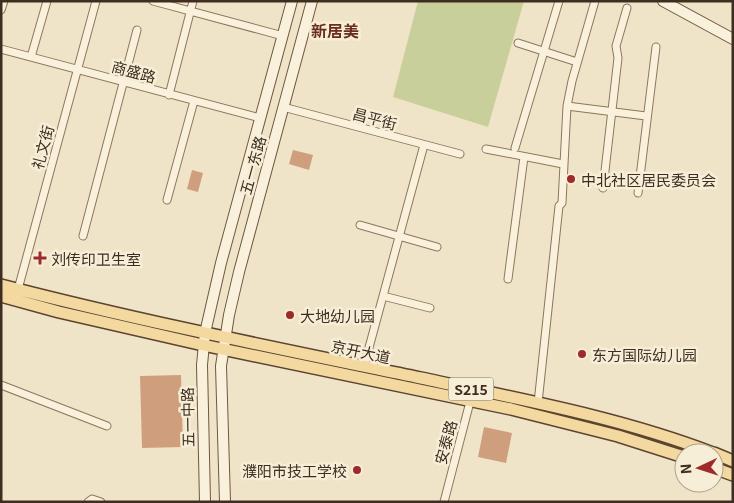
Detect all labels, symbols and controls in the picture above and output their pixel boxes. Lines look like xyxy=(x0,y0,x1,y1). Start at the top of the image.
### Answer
district label: 新居美 xyxy=(311,18,359,42)
street label: 商盛路 xyxy=(110,55,158,87)
street label: 昌平街 xyxy=(351,102,399,134)
street label: 礼文街 xyxy=(26,123,58,171)
street label: 五一东路 xyxy=(234,133,270,197)
place label: 中北社区居民委员会 xyxy=(581,169,716,190)
marker: 中北社区居民委员会 xyxy=(565,173,577,185)
place label: 刘传印卫生室 xyxy=(51,248,141,269)
marker: 刘传印卫生室 xyxy=(33,251,47,265)
place label: 大地幼儿园 xyxy=(300,305,375,326)
marker: 大地幼儿园 xyxy=(284,309,296,321)
street label: 京开大道 xyxy=(329,334,393,368)
place label: 东方国际幼儿园 xyxy=(592,344,697,365)
marker: 东方国际幼儿园 xyxy=(576,348,588,360)
road number: S215 xyxy=(448,378,494,400)
street label: 五一中路 xyxy=(176,387,198,447)
street label: 安泰路 xyxy=(429,418,461,466)
north arrow xyxy=(674,443,724,493)
place label: 濮阳市技工学校 xyxy=(242,460,347,481)
text: N xyxy=(675,463,695,475)
marker: 濮阳市技工学校 xyxy=(351,464,363,476)

